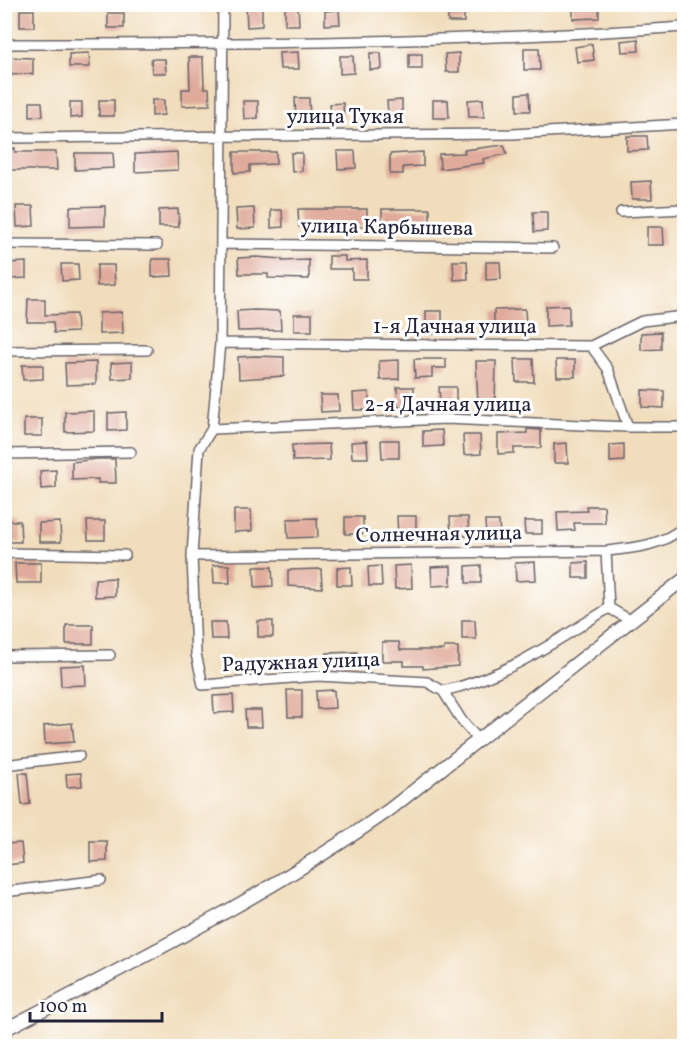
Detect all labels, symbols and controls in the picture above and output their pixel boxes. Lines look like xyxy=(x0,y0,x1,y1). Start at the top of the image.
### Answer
street label: улица Тукая xyxy=(286,103,404,132)
street label: улица Карбышева xyxy=(300,212,474,244)
street label: 1-я Дачная улица xyxy=(373,313,537,342)
street label: 2-я Дачная улица xyxy=(364,391,532,420)
street label: Солнечная улица xyxy=(355,519,523,551)
street label: Радужная улица xyxy=(221,646,381,680)
scale bar xyxy=(30,985,162,1023)
text: 100 m xyxy=(39,995,88,1020)

